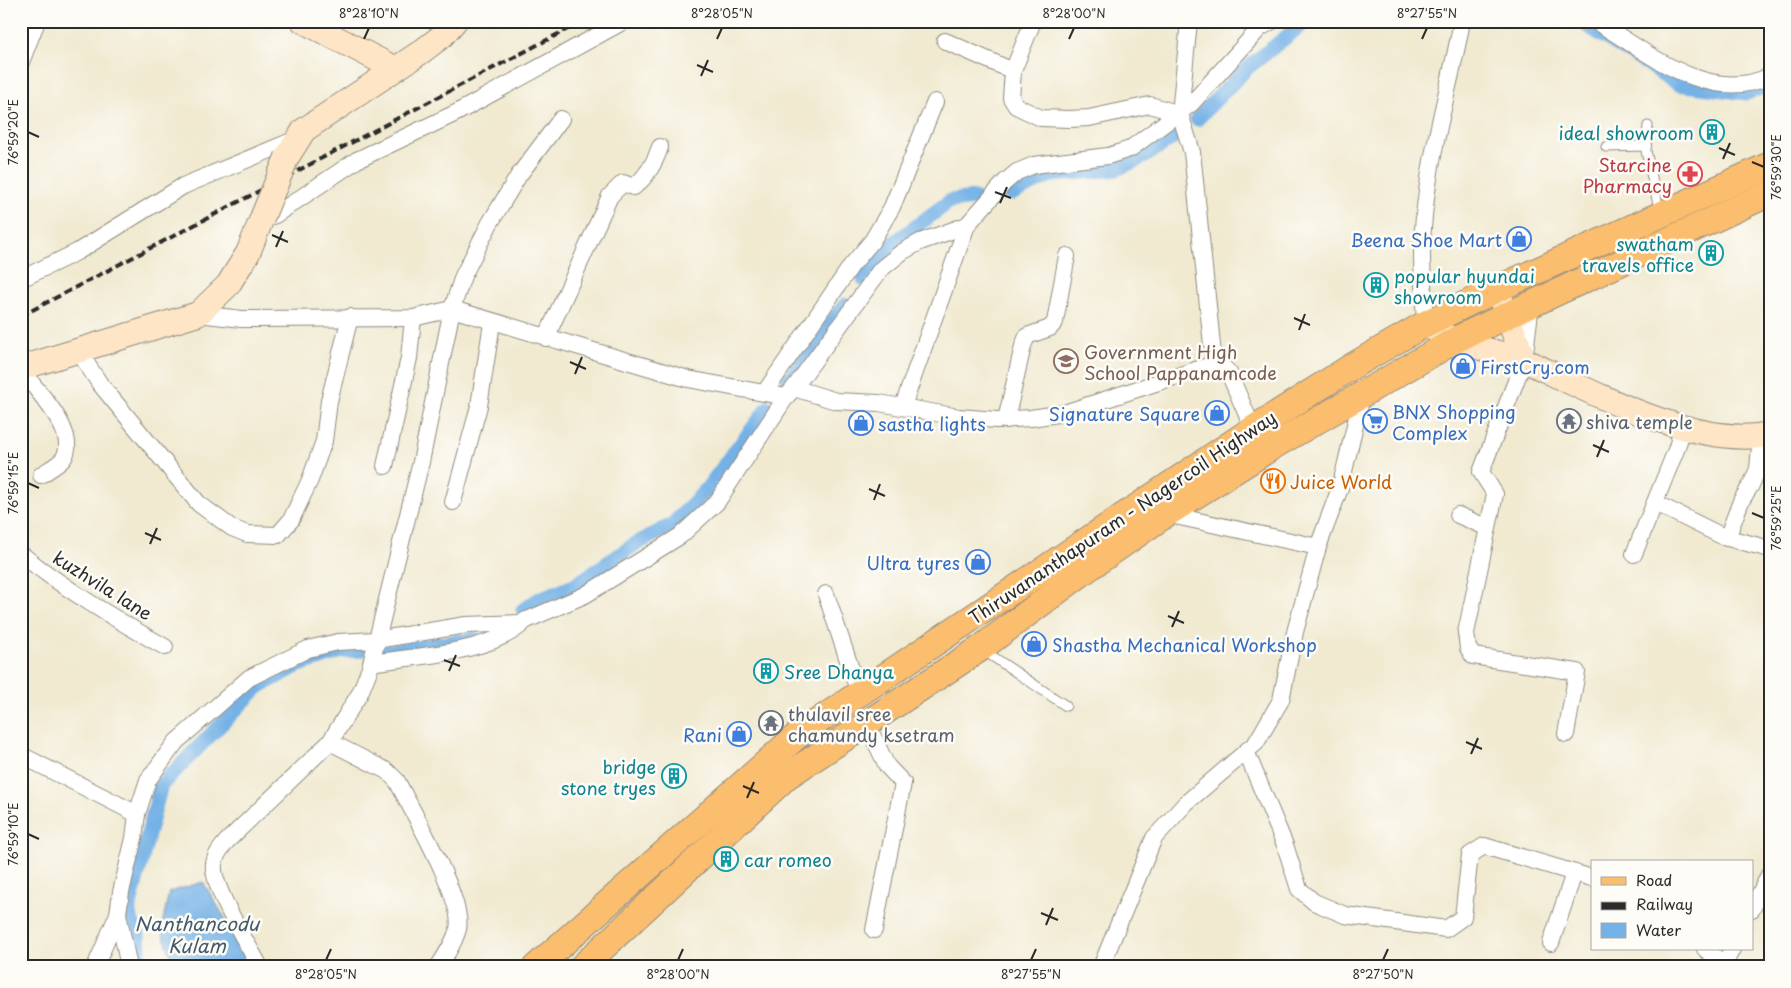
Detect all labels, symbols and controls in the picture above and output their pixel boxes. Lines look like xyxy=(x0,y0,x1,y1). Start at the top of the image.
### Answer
text: 8°28'10"N xyxy=(339,4,399,22)
text: 8°28'05"N xyxy=(691,4,753,22)
text: 8°28'00"N xyxy=(1042,4,1106,22)
text: 8°27'55"N xyxy=(1397,4,1457,22)
text: 76°59'20"E xyxy=(4,99,22,165)
place label: ideal showroom xyxy=(1558,119,1694,146)
building icon: ideal showroom xyxy=(1699,119,1725,145)
text: 76°59'30"E xyxy=(1767,134,1785,200)
place label: Starcine Pharmacy xyxy=(1582,151,1672,199)
pharmacy icon: Starcine Pharmacy xyxy=(1677,161,1703,187)
place label: Beena Shoe Mart xyxy=(1350,226,1502,253)
shop icon: Beena Shoe Mart xyxy=(1506,226,1532,252)
place label: swatham travels office xyxy=(1582,230,1694,278)
building icon: swatham travels office xyxy=(1698,240,1724,266)
place label: popular hyundai showroom xyxy=(1394,262,1535,310)
building icon: popular hyundai showroom xyxy=(1363,272,1389,298)
place label: Government High School Pappanamcode xyxy=(1084,338,1277,386)
school or university icon: Government High School Pappanamcode xyxy=(1053,348,1079,374)
shop icon: FirstCry.com xyxy=(1450,353,1476,379)
place label: FirstCry.com xyxy=(1480,353,1590,380)
place label: BNX Shopping Complex xyxy=(1392,398,1516,446)
place label: Signature Square xyxy=(1049,400,1200,427)
shop icon: Signature Square xyxy=(1204,400,1230,426)
street label: Thiruvananthapuram - Nagercoil Highway xyxy=(963,404,1281,630)
supermarket icon: BNX Shopping Complex xyxy=(1362,408,1388,434)
temple icon: shiva temple xyxy=(1556,408,1582,434)
place label: shiva temple xyxy=(1586,408,1693,435)
shop icon: sastha lights xyxy=(848,410,874,436)
place label: sastha lights xyxy=(878,410,986,437)
text: 76°59'15"E xyxy=(4,452,22,514)
restaurant icon: Juice World xyxy=(1260,468,1286,494)
place label: Juice World xyxy=(1290,468,1392,495)
text: 76°59'25"E xyxy=(1767,485,1785,551)
street label: kuzhvila lane xyxy=(48,544,158,626)
place label: Ultra tyres xyxy=(866,549,960,576)
shop icon: Ultra tyres xyxy=(965,549,991,575)
shop icon: Shastha Mechanical Workshop xyxy=(1021,631,1047,657)
place label: Shastha Mechanical Workshop xyxy=(1052,631,1317,658)
building icon: Sree Dhanya xyxy=(753,658,779,684)
place label: Sree Dhanya xyxy=(784,658,895,685)
place label: thulavil sree chamundy ksetram xyxy=(788,700,955,748)
temple icon: thulavil sree chamundy ksetram xyxy=(758,710,784,736)
place label: Rani xyxy=(683,721,722,748)
shop icon: Rani xyxy=(726,721,752,747)
place label: bridge stone tryes xyxy=(561,753,656,801)
building icon: bridge stone tryes xyxy=(661,763,687,789)
text: 76°59'10"E xyxy=(4,802,22,866)
building icon: car romeo xyxy=(713,846,739,872)
place label: car romeo xyxy=(744,846,832,873)
legend xyxy=(1591,860,1754,950)
text: Road xyxy=(1636,868,1672,891)
text: Railway xyxy=(1636,892,1693,915)
water label: Nanthancodu Kulam xyxy=(135,909,261,959)
text: Water xyxy=(1636,918,1681,941)
text: 8°28'05"N xyxy=(295,965,357,983)
text: 8°28'00"N xyxy=(646,965,710,983)
text: 8°27'55"N xyxy=(1001,965,1061,983)
text: 8°27'50"N xyxy=(1352,965,1414,983)

